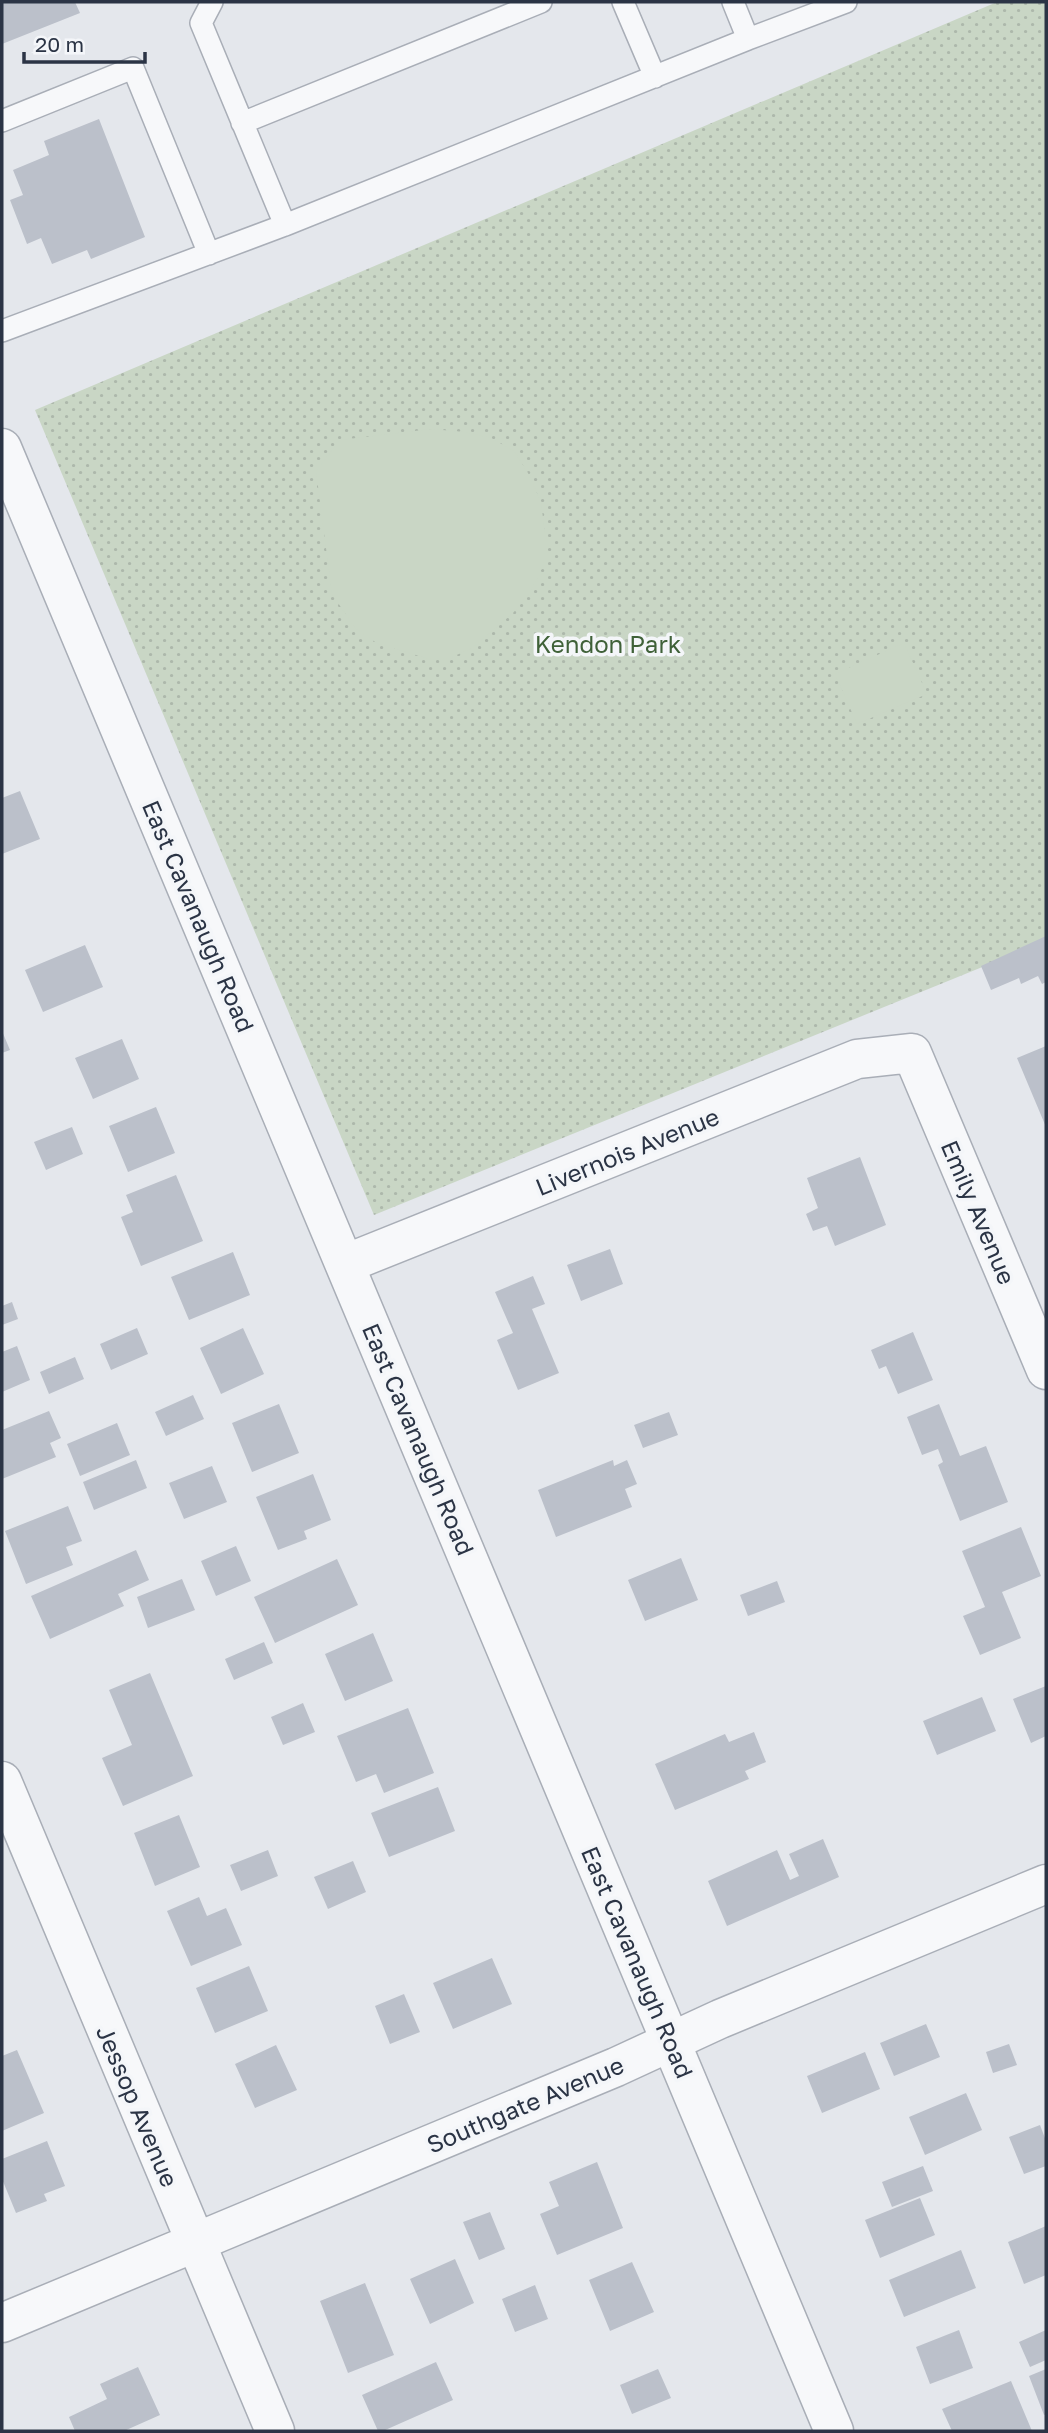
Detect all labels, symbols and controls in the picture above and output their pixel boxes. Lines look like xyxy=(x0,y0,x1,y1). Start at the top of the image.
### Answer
scale bar xyxy=(24,21,145,65)
text: 20 m xyxy=(35,31,84,57)
park label: Kendon Park xyxy=(535,629,681,658)
street label: East Cavanaugh Road xyxy=(137,796,261,1036)
street label: Livernois Avenue xyxy=(531,1101,723,1201)
street label: Emily Avenue xyxy=(936,1136,1022,1288)
street label: East Cavanaugh Road xyxy=(357,1319,481,1559)
street label: East Cavanaugh Road xyxy=(576,1842,700,2082)
street label: Jessop Avenue xyxy=(91,2021,185,2191)
street label: Southgate Avenue xyxy=(422,2049,628,2159)

